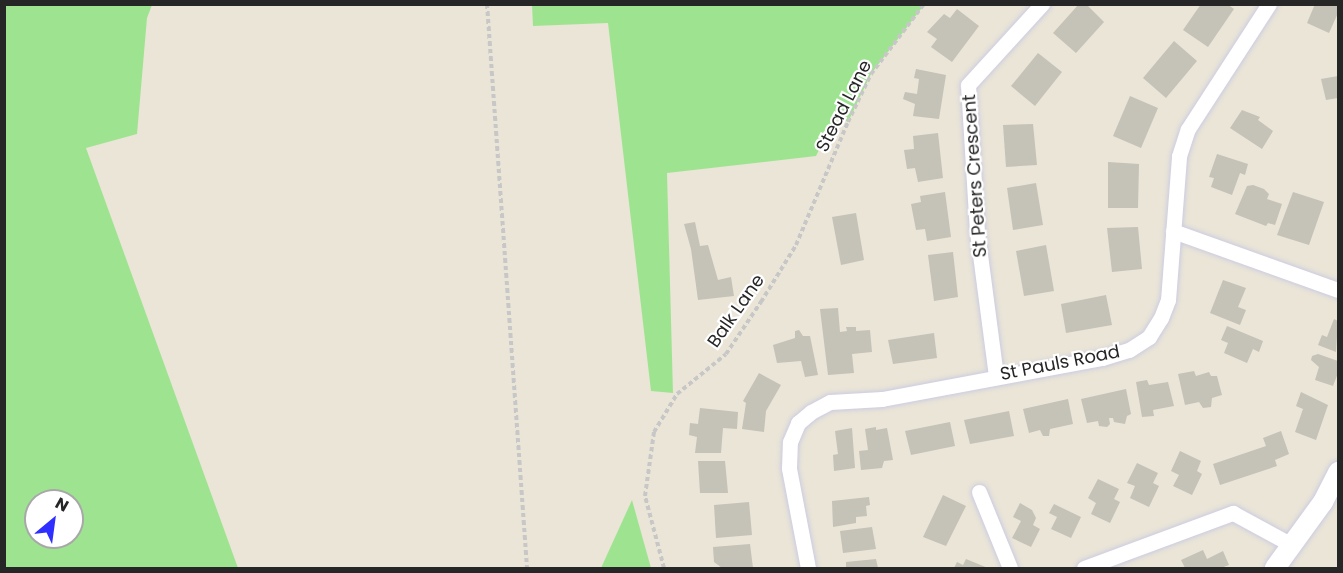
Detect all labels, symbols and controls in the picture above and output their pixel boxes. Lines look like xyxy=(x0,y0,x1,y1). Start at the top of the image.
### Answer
street label: Stead Lane xyxy=(812,57,876,155)
street label: St Peters Crescent xyxy=(959,94,991,258)
street label: Balk Lane xyxy=(703,270,769,352)
street label: St Pauls Road xyxy=(998,341,1122,385)
north arrow xyxy=(24,489,84,549)
text: N xyxy=(51,492,73,518)

